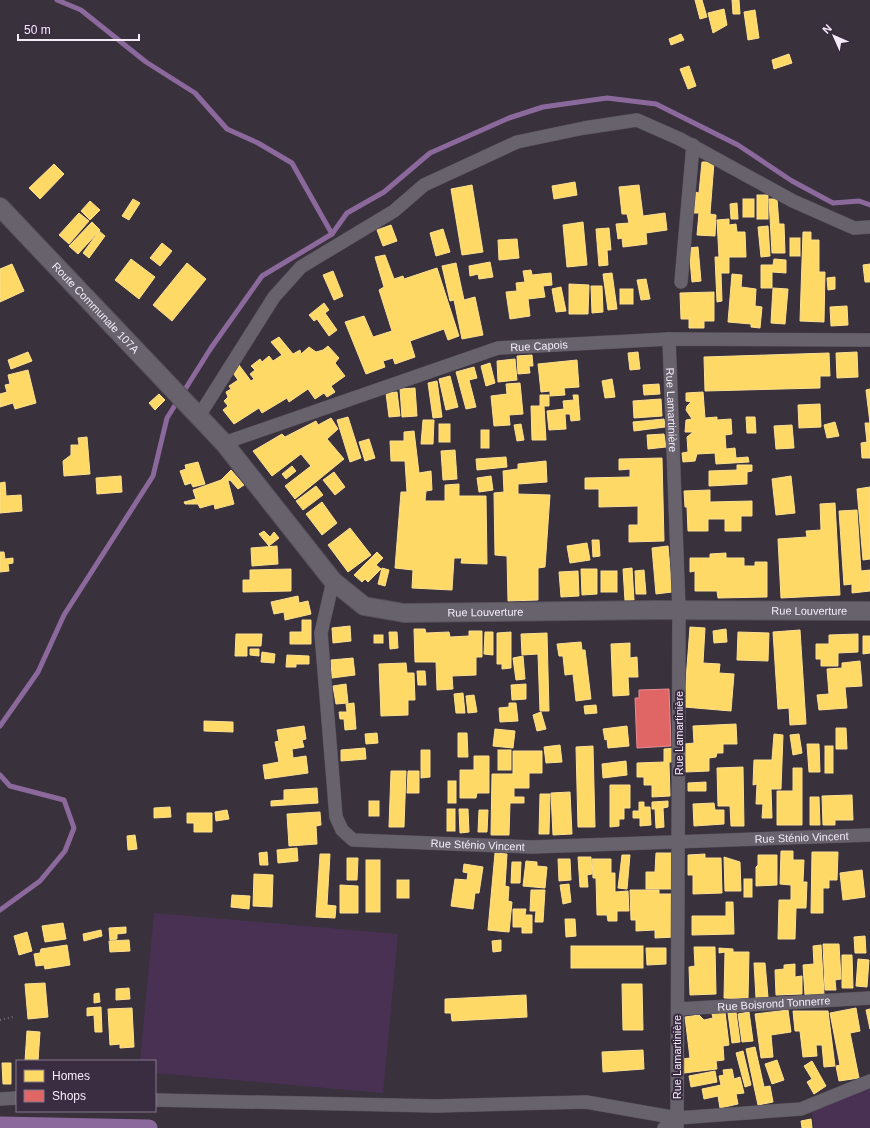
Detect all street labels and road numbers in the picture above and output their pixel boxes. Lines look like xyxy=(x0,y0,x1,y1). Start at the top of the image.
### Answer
street label: Route Communale 107A xyxy=(50,260,142,356)
street label: Rue Capois xyxy=(510,338,568,353)
street label: Rue Lamartinière xyxy=(664,368,679,452)
street label: Rue Louverture xyxy=(771,605,847,617)
street label: Rue Louverture xyxy=(447,606,523,618)
street label: Rue Lamartinière xyxy=(673,691,685,775)
street label: Rue Sténio Vincent xyxy=(754,830,849,845)
street label: Rue Sténio Vincent xyxy=(430,837,525,853)
street label: Rue Boisrond Tonnerre xyxy=(717,994,831,1013)
street label: Rue Lamartinière xyxy=(671,1015,683,1099)

